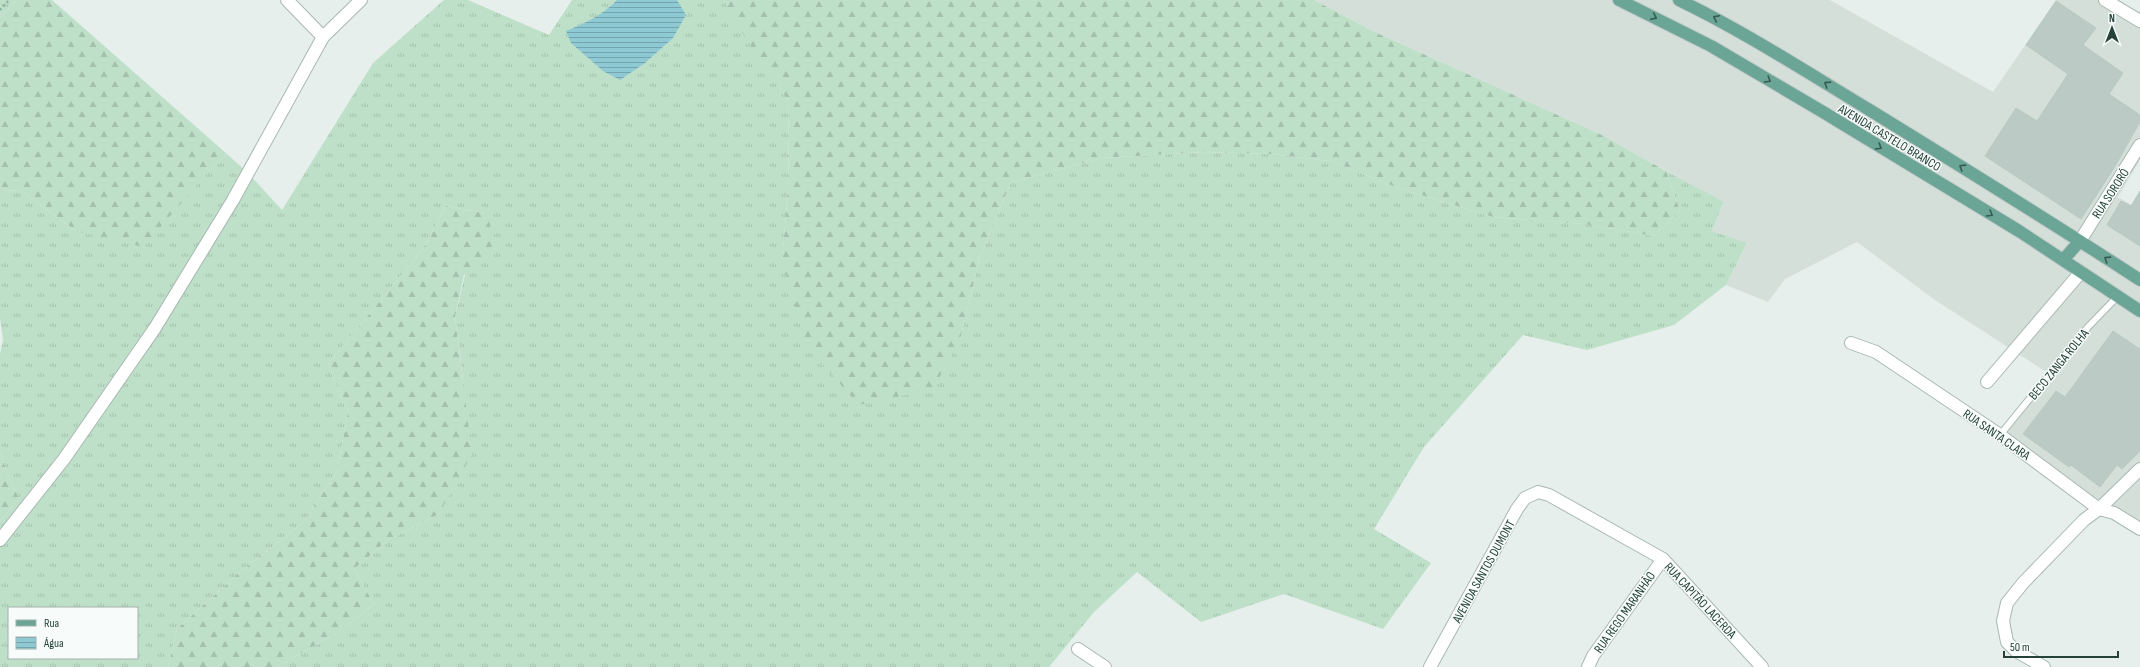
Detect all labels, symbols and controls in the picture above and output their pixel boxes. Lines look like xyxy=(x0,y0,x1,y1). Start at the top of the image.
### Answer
north arrow xyxy=(2092,8,2132,48)
one-way arrow xyxy=(1649,12,1657,20)
text: N xyxy=(2109,12,2115,25)
one-way arrow xyxy=(1712,15,1720,23)
one-way arrow xyxy=(1763,75,1771,82)
one-way arrow xyxy=(1825,82,1832,89)
street label: AVENIDA CASTELO BRANCO xyxy=(1834,100,1944,175)
one-way arrow xyxy=(1875,142,1882,149)
one-way arrow xyxy=(1959,165,1966,172)
street label: RUA SORORÓ xyxy=(2089,165,2133,222)
one-way arrow xyxy=(1986,209,1993,216)
one-way arrow xyxy=(2105,257,2112,264)
street label: BECO ZANGA ROLHA xyxy=(2025,326,2093,403)
street label: RUA SANTA CLARA xyxy=(1960,406,2033,464)
street label: AVENIDA SANTOS DUMONT xyxy=(1448,517,1519,627)
street label: RUA CAPITÃO LACERDA xyxy=(1661,559,1740,642)
street label: RUA REGO MARANHÃO xyxy=(1591,569,1659,656)
legend xyxy=(8,607,138,659)
text: Rua xyxy=(44,616,60,631)
scale bar xyxy=(2004,633,2118,659)
text: Água xyxy=(43,636,64,651)
text: 50 m xyxy=(2010,640,2030,655)

